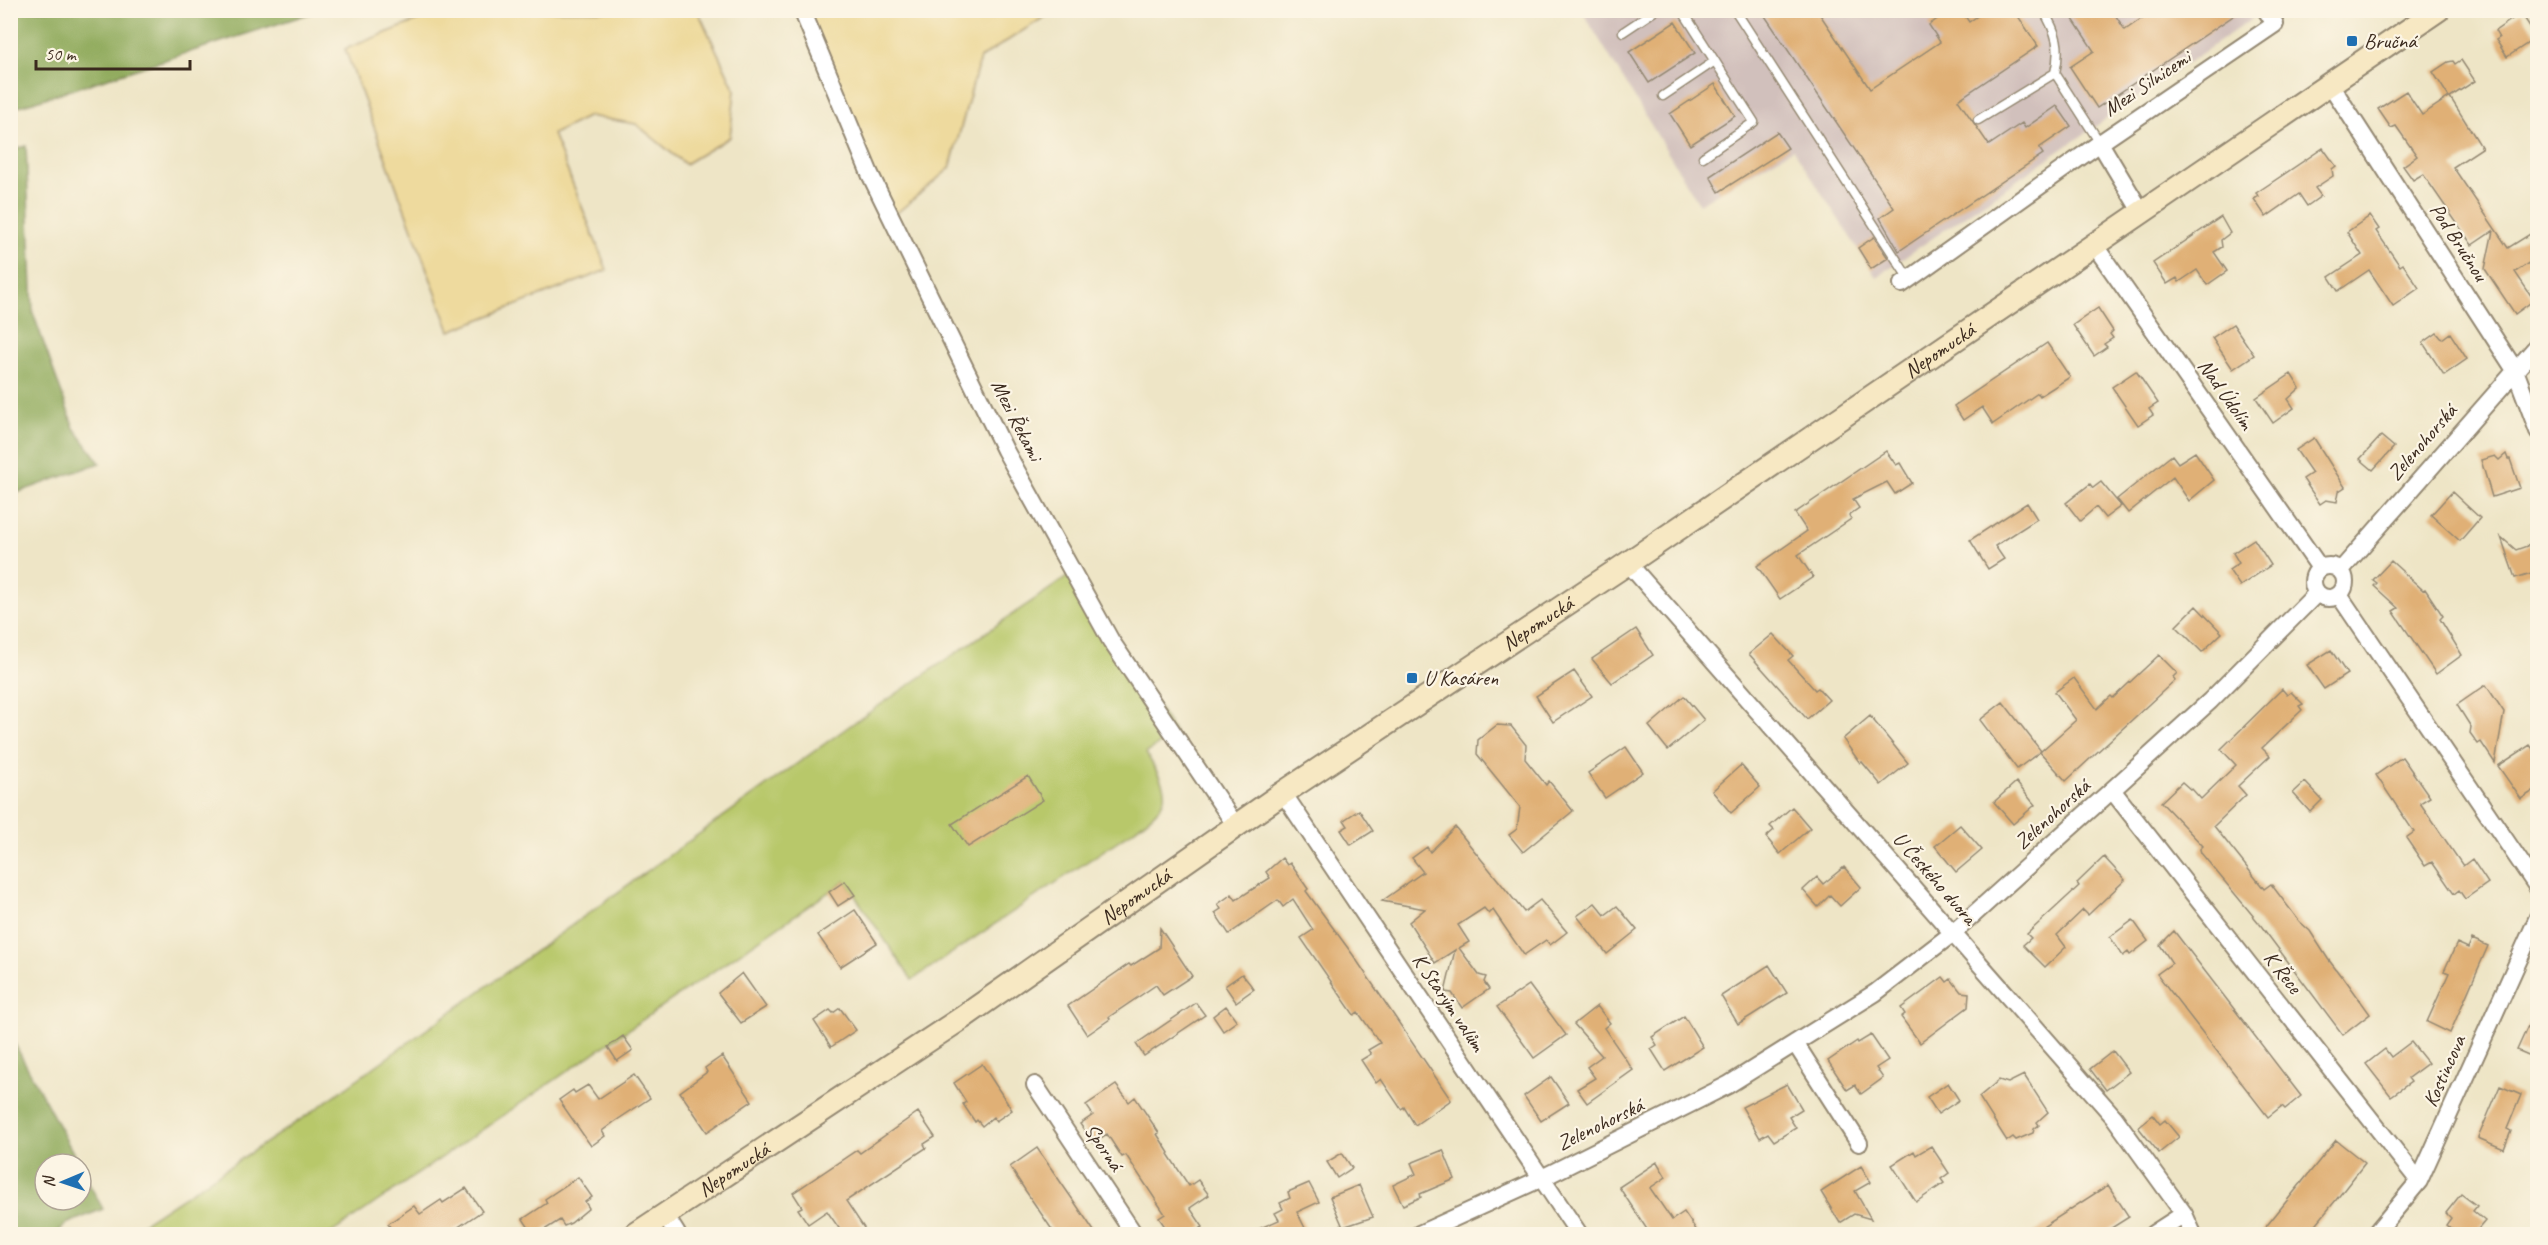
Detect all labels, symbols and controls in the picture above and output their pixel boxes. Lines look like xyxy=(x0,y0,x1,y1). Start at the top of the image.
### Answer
place label: Bručná xyxy=(2364,28,2418,54)
scale bar xyxy=(36,33,190,71)
marker: Bručná xyxy=(2345,34,2359,48)
text: 50 m xyxy=(45,43,78,65)
street label: Mezi Silnicemi xyxy=(2098,43,2198,122)
street label: Pod Bručnou xyxy=(2424,198,2495,287)
street label: Nepomucká xyxy=(1899,316,1982,384)
street label: Nad Údolím xyxy=(2192,354,2261,436)
street label: Mezi Řekami xyxy=(986,375,1050,468)
street label: Zelenohorská xyxy=(2382,397,2463,486)
street label: Nepomucká xyxy=(1497,589,1580,656)
place label: U Kasáren xyxy=(1424,665,1499,691)
marker: U Kasáren xyxy=(1405,671,1419,685)
street label: Zelenohorská xyxy=(2009,772,2097,855)
street label: U Českého dvora xyxy=(1888,826,1984,932)
street label: Nepomucká xyxy=(1095,862,1177,930)
street label: K Řece xyxy=(2258,945,2308,999)
street label: K Starým valům xyxy=(1407,948,1493,1058)
street label: Kostincova xyxy=(2417,1030,2472,1111)
street label: Zelenohorská xyxy=(1553,1091,1649,1156)
street label: Sporná xyxy=(1079,1118,1130,1177)
street label: Nepomucká xyxy=(693,1135,776,1202)
north arrow xyxy=(33,1152,93,1212)
text: N xyxy=(39,1174,59,1188)

